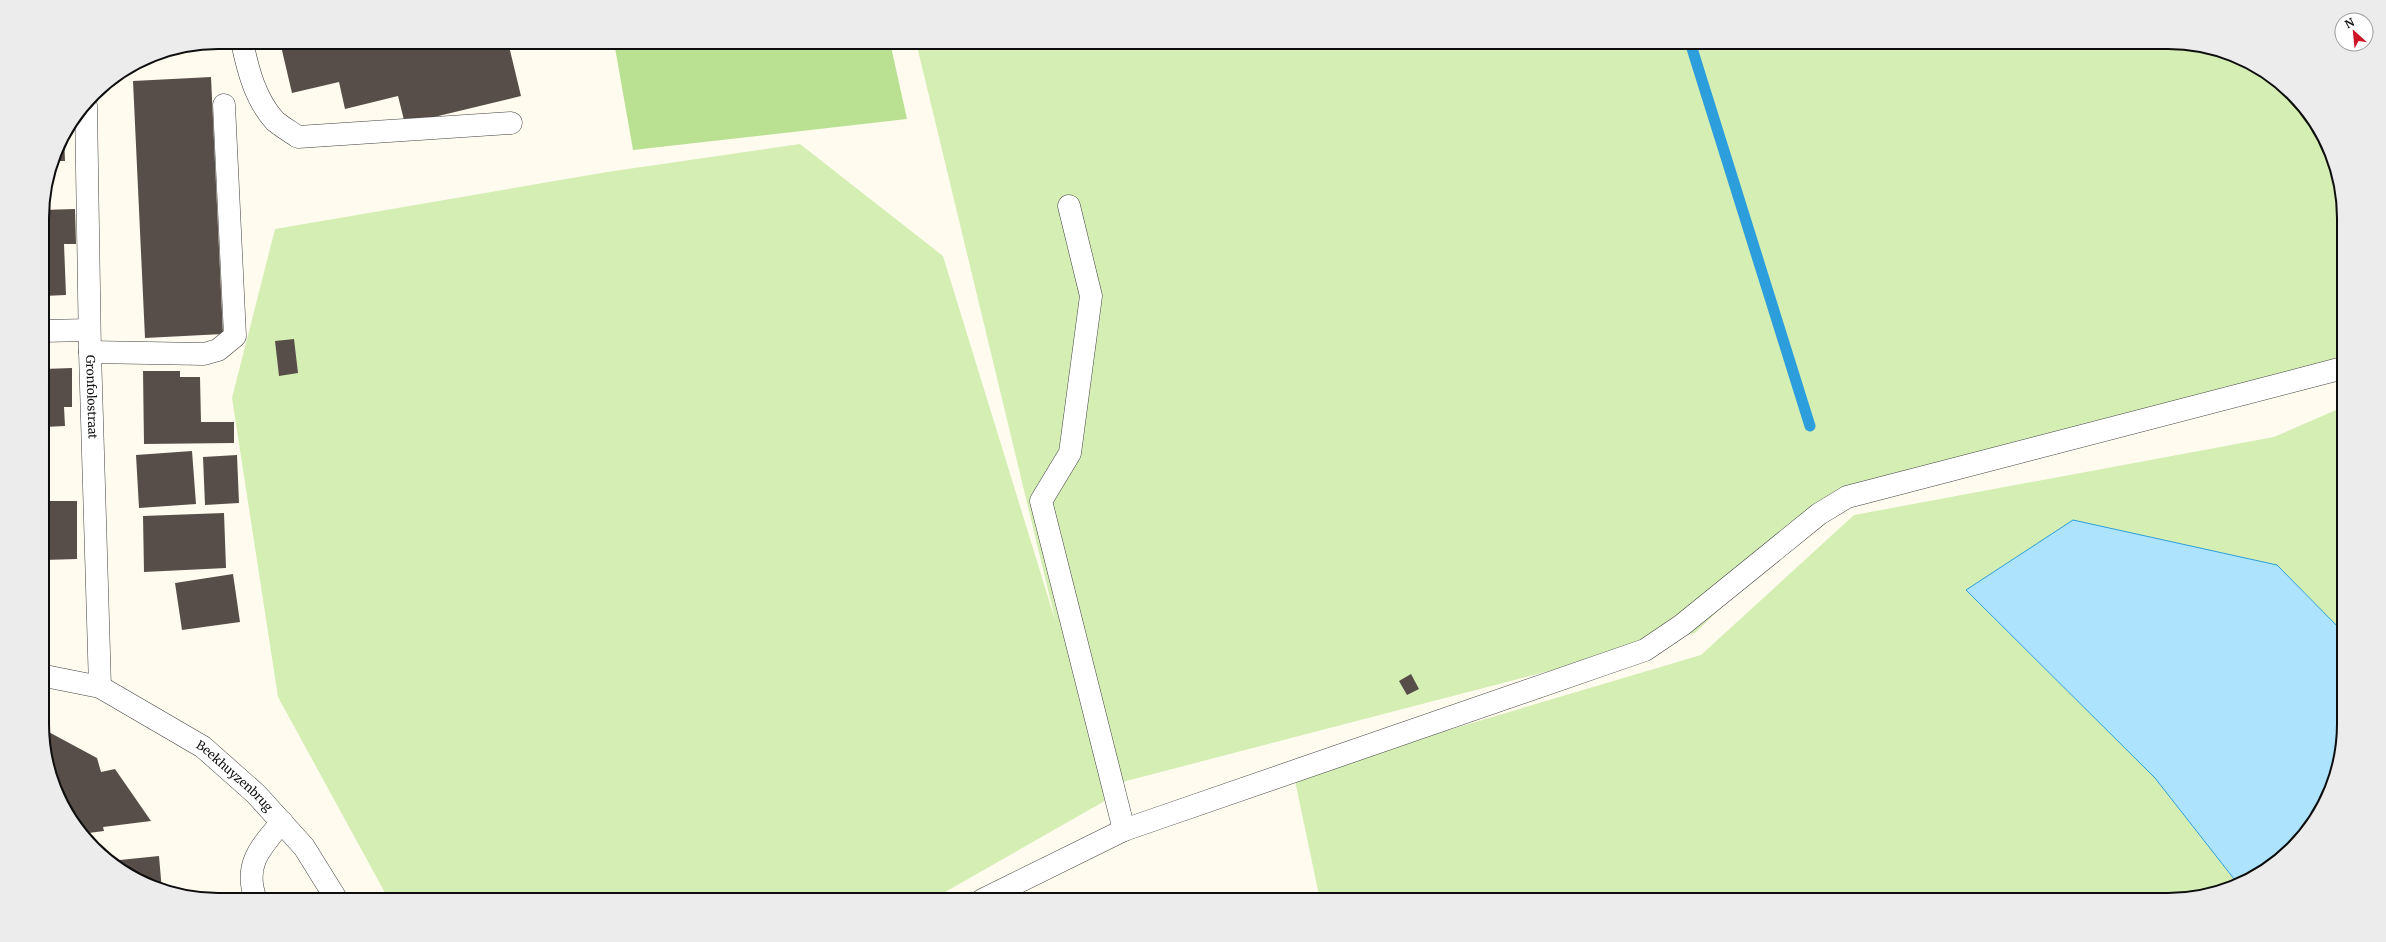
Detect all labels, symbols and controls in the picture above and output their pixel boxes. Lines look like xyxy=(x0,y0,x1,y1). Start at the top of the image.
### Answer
north arrow xyxy=(2334,12,2374,52)
text: N xyxy=(2342,15,2357,31)
street label: Gronfolostraat xyxy=(83,355,101,439)
street label: Beekhuyzenbrug xyxy=(194,737,277,815)

